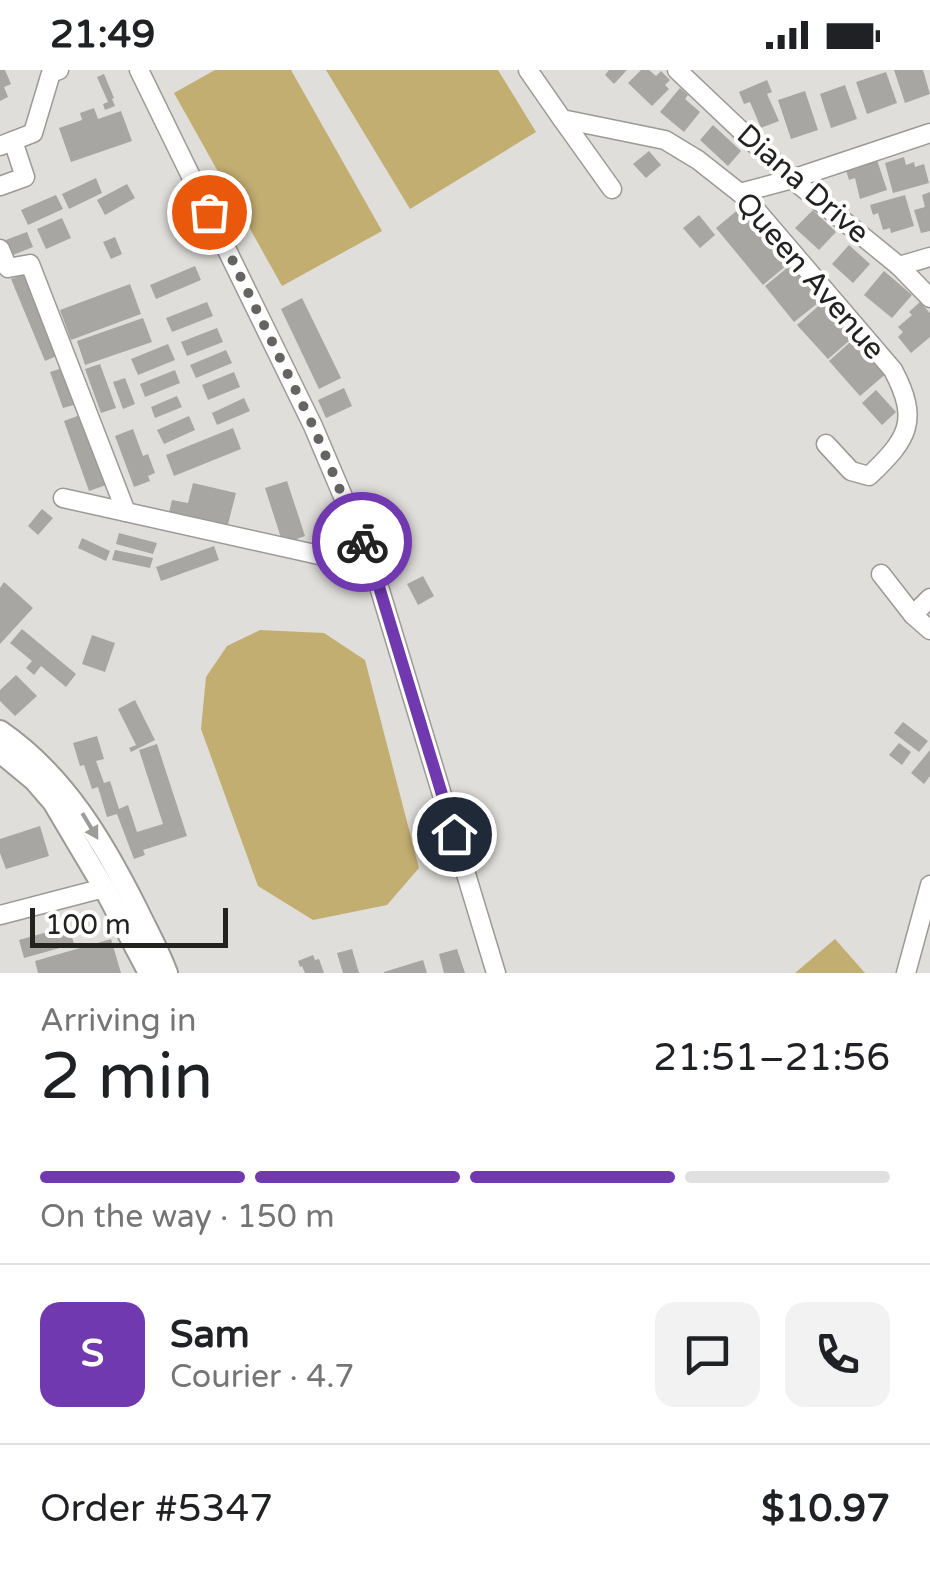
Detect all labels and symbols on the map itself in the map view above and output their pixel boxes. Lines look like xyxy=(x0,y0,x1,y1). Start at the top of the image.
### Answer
street label: Diana Drive xyxy=(729,116,877,252)
pin xyxy=(167,170,252,255)
street label: Queen Avenue xyxy=(727,185,893,367)
courier xyxy=(312,492,412,592)
pin xyxy=(412,792,497,877)
one-way arrow xyxy=(81,812,98,840)
scale bar xyxy=(30,903,228,948)

